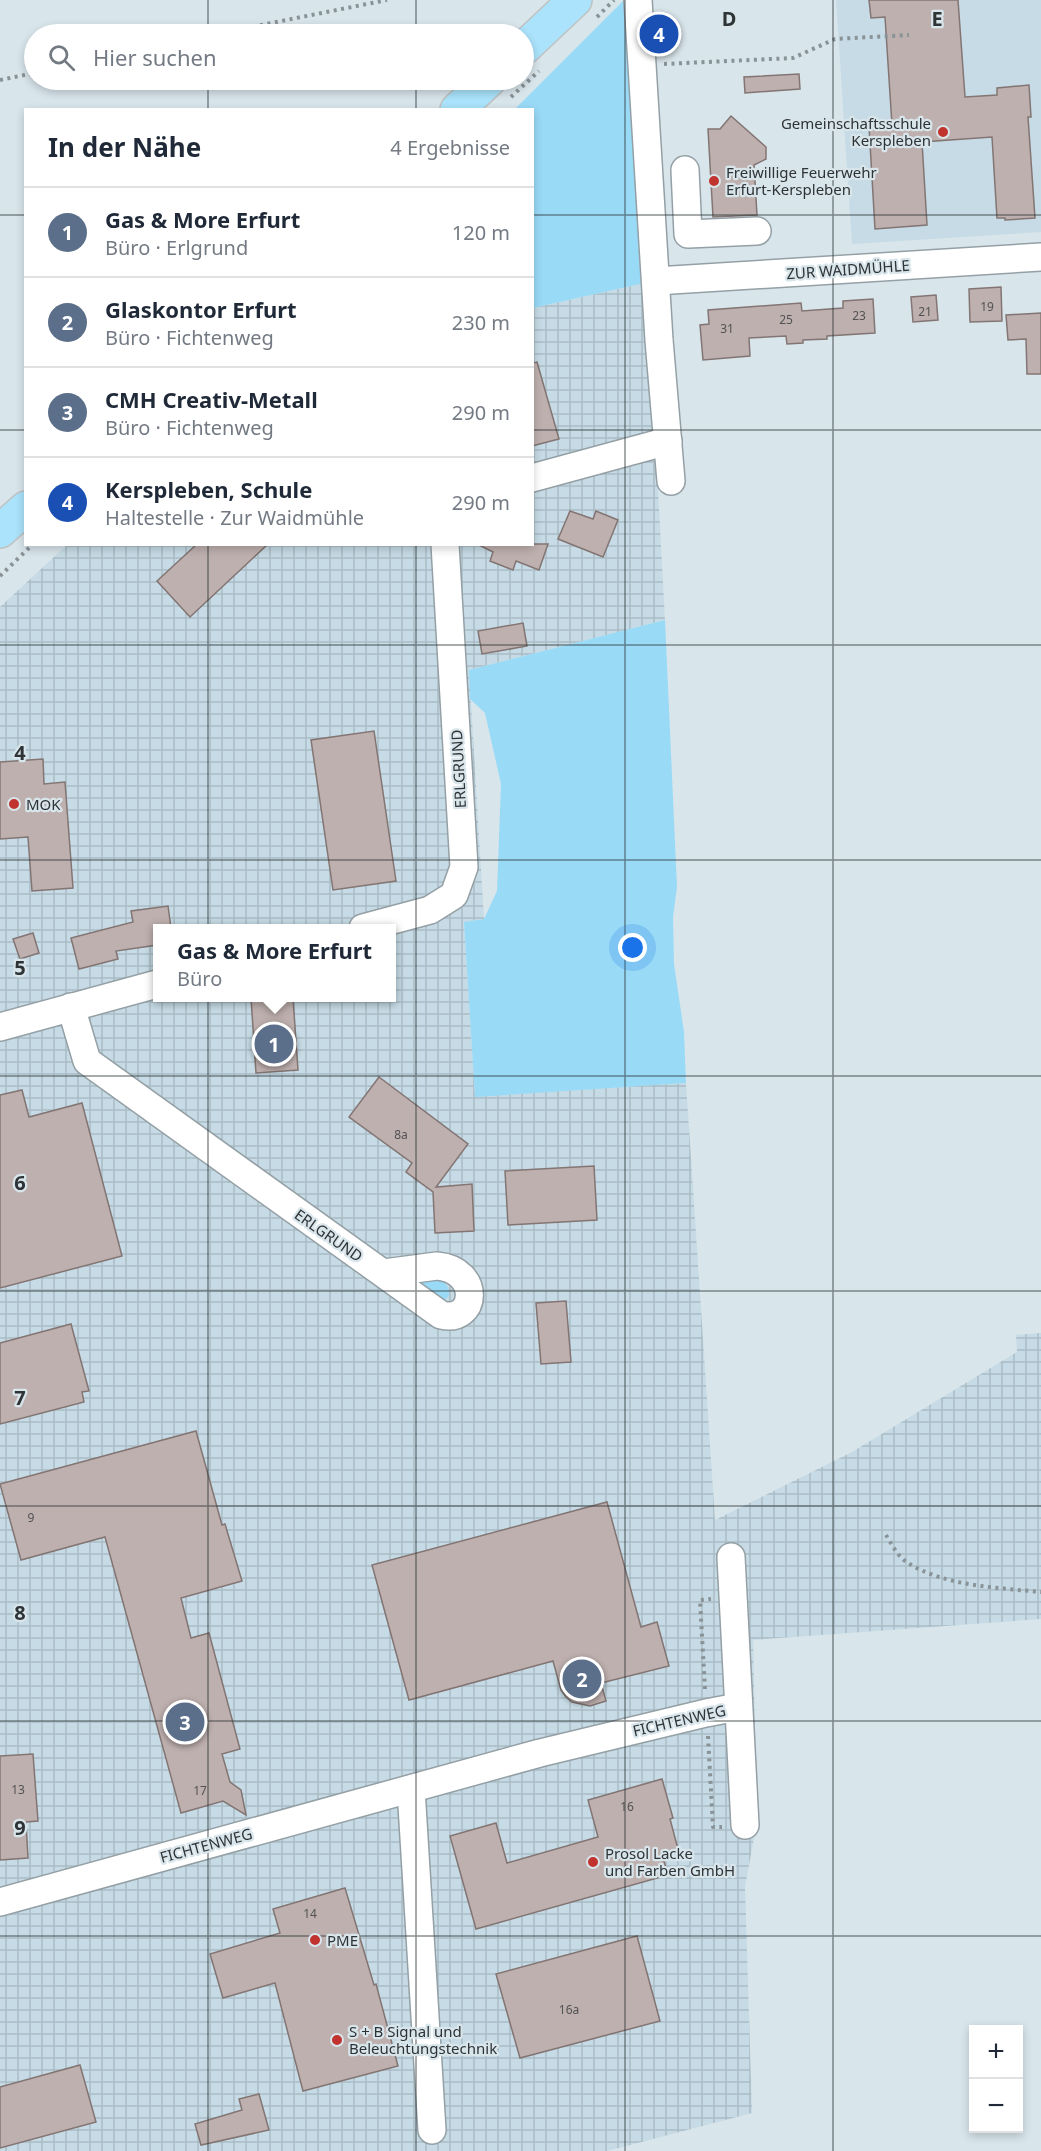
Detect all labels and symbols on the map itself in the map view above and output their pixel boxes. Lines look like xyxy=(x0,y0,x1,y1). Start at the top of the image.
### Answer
text: D xyxy=(722,5,736,32)
text: E xyxy=(931,5,943,32)
pin: 4 xyxy=(640,12,678,57)
place label: Gemeinschaftsschule Kerspleben xyxy=(781,113,931,150)
marker: Gemeinschaftsschule Kerspleben xyxy=(936,125,950,139)
place label: Freiwillige Feuerwehr Erfurt-Kerspleben xyxy=(726,162,877,199)
marker: Freiwillige Feuerwehr Erfurt-Kerspleben xyxy=(707,174,721,188)
street label: ZUR WAIDMÜHLE xyxy=(786,255,910,283)
house number: 19 xyxy=(980,298,994,315)
house number: 21 xyxy=(918,303,932,320)
house number: 23 xyxy=(852,307,866,324)
house number: 25 xyxy=(779,311,793,328)
house number: 31 xyxy=(720,320,734,337)
street label: ERLGRUND xyxy=(446,729,470,809)
text: 4 xyxy=(14,739,26,766)
place label: MOK xyxy=(26,794,61,814)
marker: MOK xyxy=(7,797,21,811)
your location xyxy=(618,933,647,962)
text: 5 xyxy=(14,954,26,981)
pin: 1 xyxy=(254,1022,294,1066)
house number: 8a xyxy=(394,1126,408,1143)
text: 6 xyxy=(14,1169,26,1196)
street label: ERLGRUND xyxy=(291,1204,367,1266)
text: 7 xyxy=(14,1384,26,1411)
house number: 9 xyxy=(28,1509,35,1526)
text: 8 xyxy=(14,1599,26,1626)
pin: 2 xyxy=(562,1656,602,1702)
pin: 3 xyxy=(166,1700,204,1744)
street label: FICHTENWEG xyxy=(631,1700,727,1740)
house number: 13 xyxy=(11,1781,25,1798)
house number: 17 xyxy=(193,1782,207,1799)
house number: 16 xyxy=(620,1798,634,1815)
text: 9 xyxy=(14,1814,26,1841)
street label: FICHTENWEG xyxy=(158,1823,254,1867)
place label: Prosol Lacke und Farben GmbH xyxy=(605,1843,735,1880)
marker: Prosol Lacke und Farben GmbH xyxy=(586,1855,600,1869)
house number: 14 xyxy=(303,1905,317,1922)
place label: PME xyxy=(327,1930,358,1950)
marker: PME xyxy=(308,1933,322,1947)
house number: 16a xyxy=(559,2001,579,2018)
place label: S + B Signal und Beleuchtungstechnik xyxy=(349,2021,497,2058)
marker: S + B Signal und Beleuchtungstechnik xyxy=(330,2033,344,2047)

